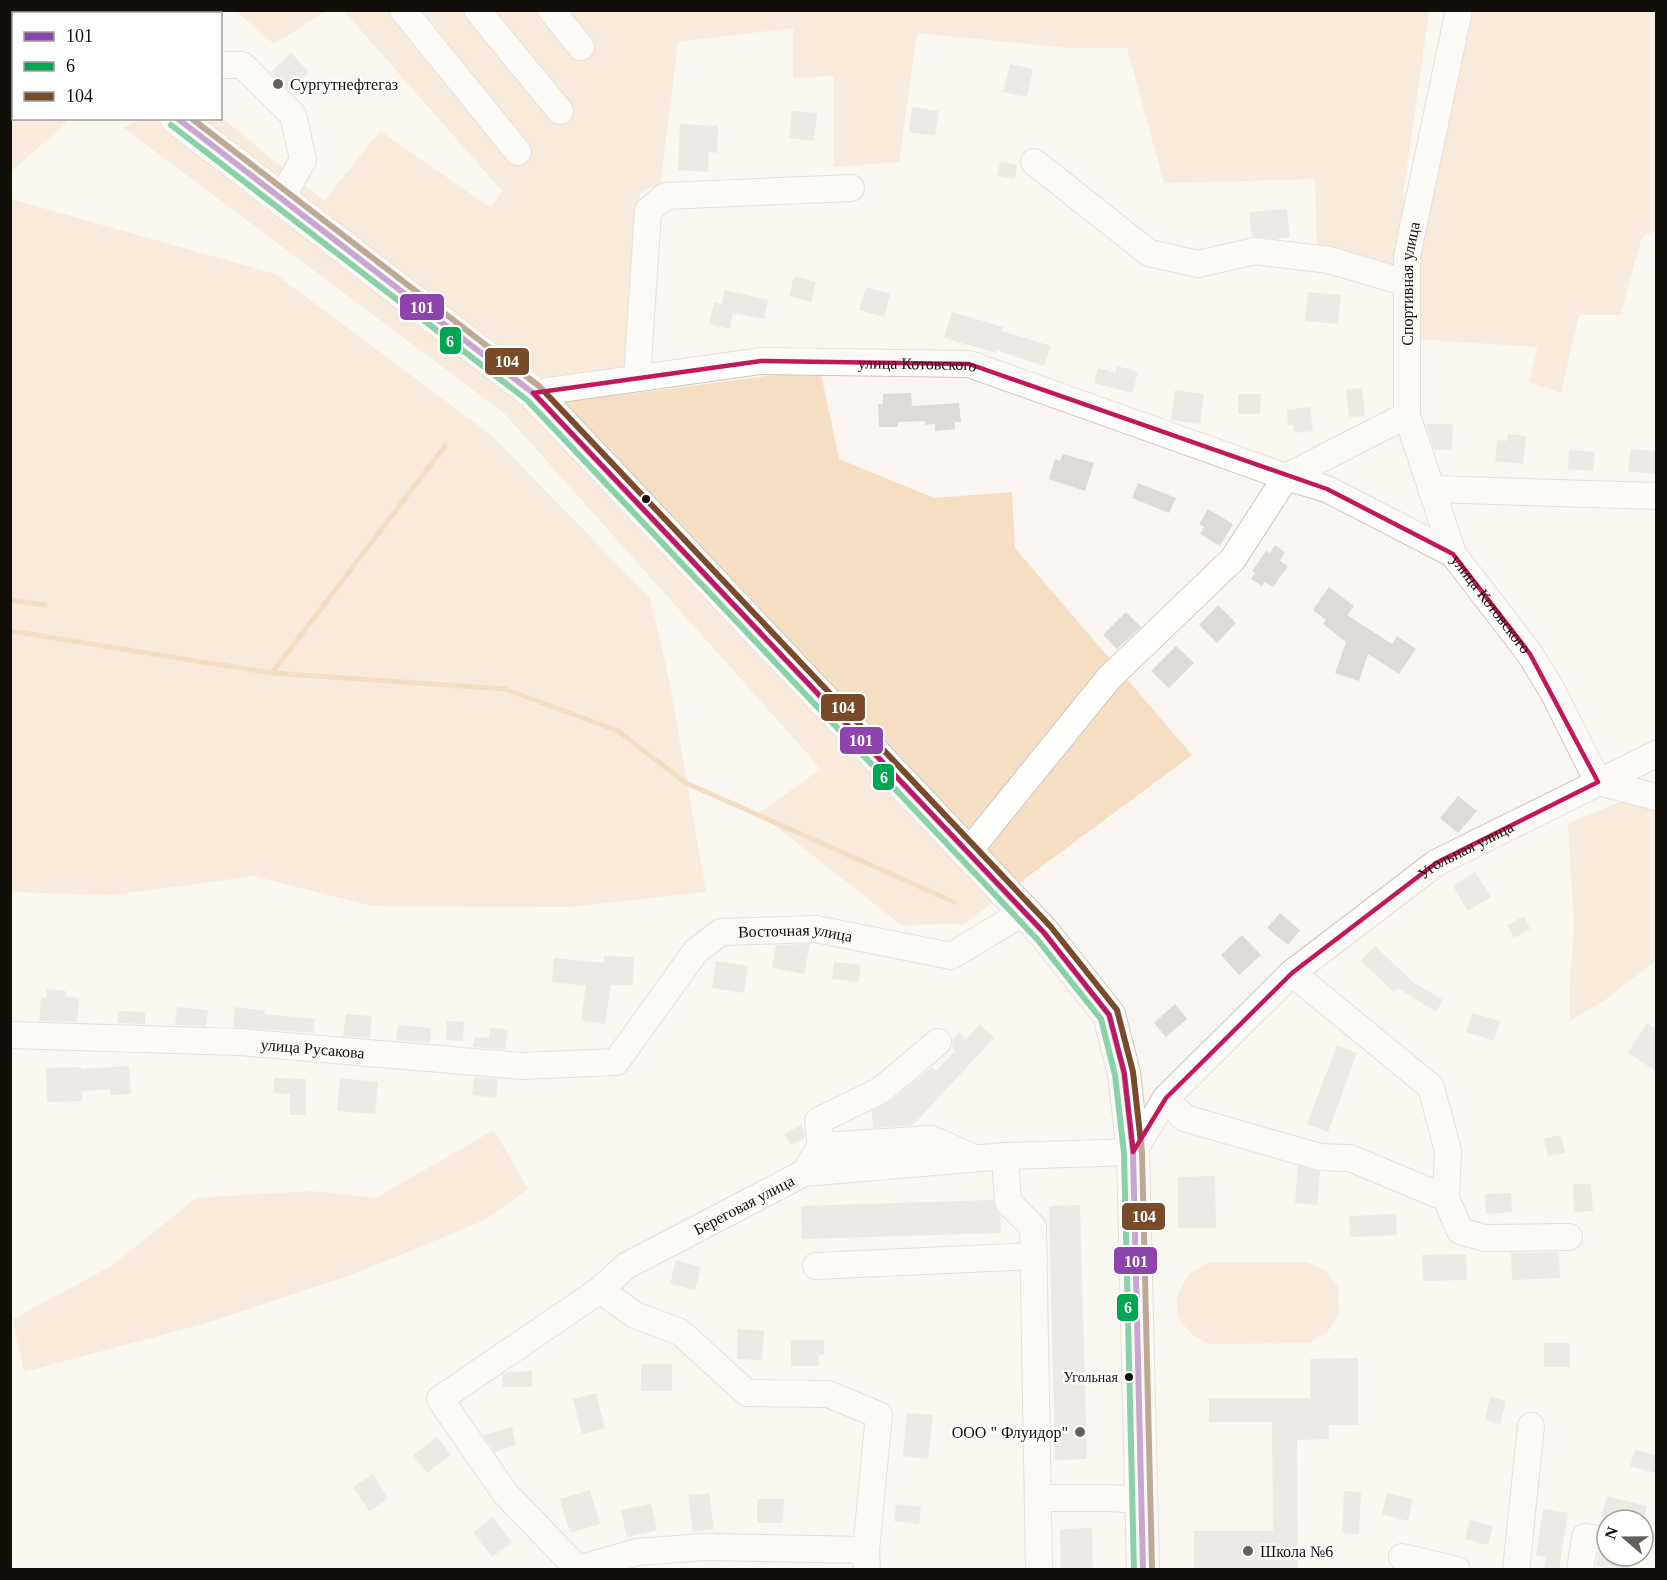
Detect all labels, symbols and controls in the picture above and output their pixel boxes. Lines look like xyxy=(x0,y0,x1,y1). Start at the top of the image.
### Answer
legend xyxy=(12,12,222,120)
text: 101 xyxy=(66,26,93,46)
text: 6 xyxy=(66,56,75,76)
place label: Сургутнефтегаз xyxy=(290,76,398,94)
marker: Сургутнефтегаз xyxy=(271,77,285,91)
text: 104 xyxy=(66,86,93,106)
street label: Спортивная улица xyxy=(1399,220,1423,346)
line badge: 101 xyxy=(399,293,445,321)
text: 101 xyxy=(410,299,434,316)
line badge: 6 xyxy=(439,326,462,355)
text: 6 xyxy=(446,333,454,350)
line badge: 104 xyxy=(484,347,530,376)
text: 104 xyxy=(495,353,519,370)
street label: улица Котовского xyxy=(858,354,980,375)
unlabelled marker xyxy=(640,493,652,505)
street label: улица Котовского xyxy=(1447,551,1535,656)
line badge: 104 xyxy=(820,693,866,722)
text: 104 xyxy=(831,699,855,716)
line badge: 101 xyxy=(839,726,884,755)
text: 101 xyxy=(849,732,873,749)
line badge: 6 xyxy=(872,763,895,791)
text: 6 xyxy=(880,769,888,786)
street label: Угольная улица xyxy=(1414,818,1516,882)
street label: Восточная улица xyxy=(738,920,854,945)
street label: улица Русакова xyxy=(260,1035,365,1061)
street label: Береговая улица xyxy=(691,1171,797,1238)
line badge: 104 xyxy=(1121,1202,1166,1231)
text: 104 xyxy=(1132,1208,1156,1225)
line badge: 101 xyxy=(1113,1246,1158,1275)
text: 101 xyxy=(1124,1253,1148,1270)
line badge: 6 xyxy=(1116,1293,1139,1322)
text: 6 xyxy=(1124,1299,1132,1316)
place label: Угольная xyxy=(1064,1370,1119,1385)
marker: Угольная xyxy=(1123,1371,1135,1383)
place label: ООО " Флуидор" xyxy=(952,1424,1068,1442)
marker: ООО " Флуидор" xyxy=(1073,1425,1087,1439)
north arrow xyxy=(1595,1508,1655,1568)
text: N xyxy=(1601,1524,1621,1541)
place label: Школа №6 xyxy=(1260,1543,1333,1560)
marker: Школа №6 xyxy=(1241,1544,1255,1558)

